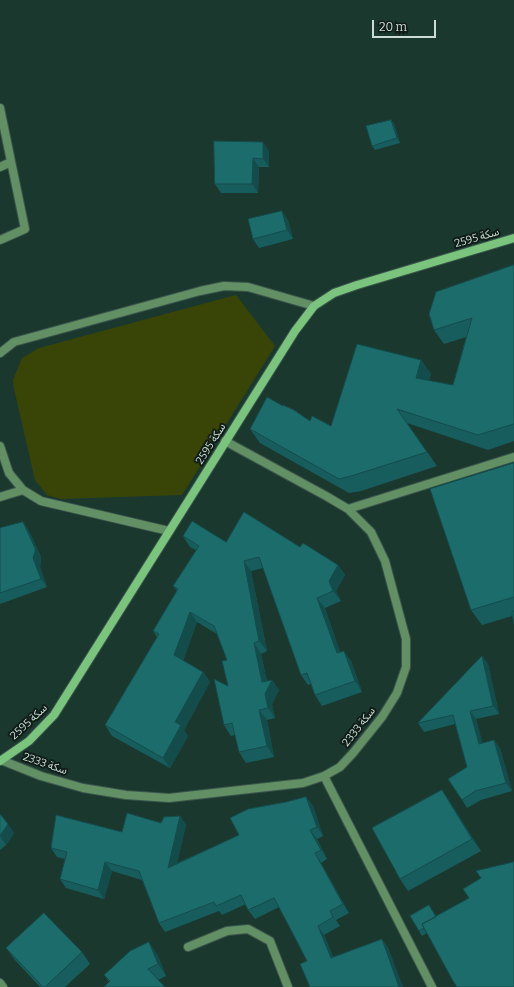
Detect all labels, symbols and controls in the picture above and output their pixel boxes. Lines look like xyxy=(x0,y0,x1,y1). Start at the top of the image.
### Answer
scale bar xyxy=(374,12,438,38)
text: 20 m xyxy=(379,20,407,34)
street label: سكة 2595 xyxy=(453,225,501,251)
street label: سكة 2595 xyxy=(193,421,229,467)
street label: سكة 2595 xyxy=(8,702,50,742)
street label: سكة 2333 xyxy=(340,705,378,749)
street label: سكة 2333 xyxy=(21,750,69,778)

